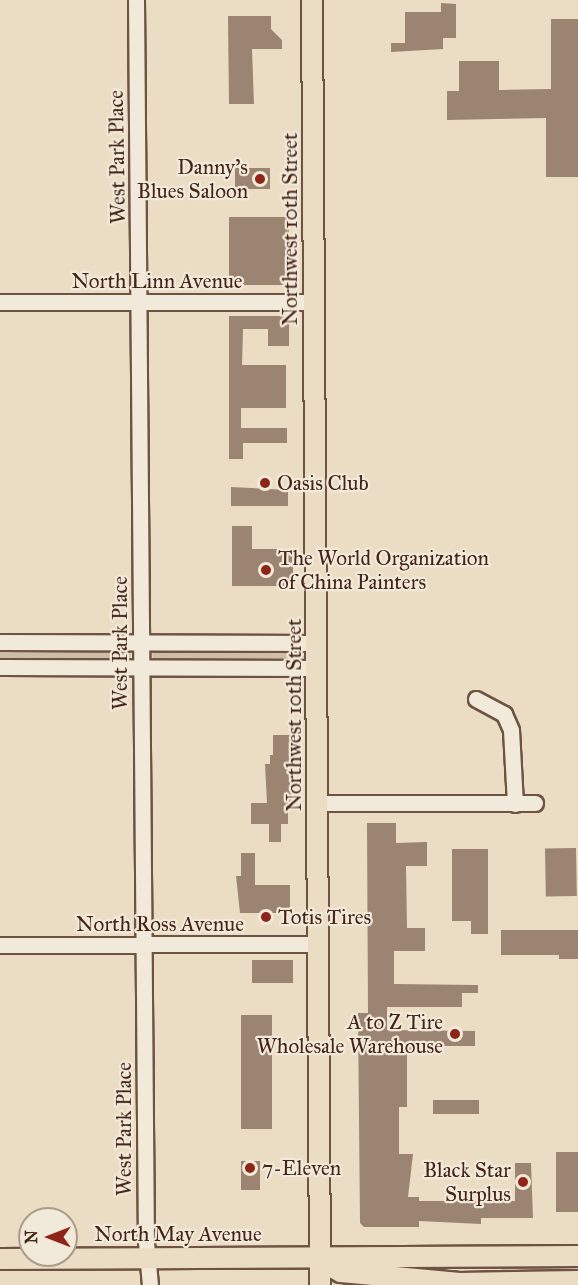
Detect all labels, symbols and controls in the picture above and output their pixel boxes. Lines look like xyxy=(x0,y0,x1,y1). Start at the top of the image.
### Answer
street label: West Park Place xyxy=(103,90,131,224)
street label: Northwest 10th Street xyxy=(277,132,303,326)
place label: Danny's Blues Saloon xyxy=(137,154,248,204)
marker: Danny's Blues Saloon xyxy=(253,172,267,186)
street label: North Linn Avenue xyxy=(71,268,243,294)
place label: Oasis Club xyxy=(277,470,369,496)
marker: Oasis Club xyxy=(258,476,272,490)
place label: The World Organization of China Painters xyxy=(278,545,489,595)
marker: The World Organization of China Painters xyxy=(259,563,273,577)
street label: West Park Place xyxy=(107,576,133,710)
street label: Northwest 10th Street xyxy=(281,618,307,812)
place label: Totis Tires xyxy=(278,904,371,930)
marker: Totis Tires xyxy=(259,910,273,924)
street label: North Ross Avenue xyxy=(76,911,244,937)
place label: A to Z Tire Wholesale Warehouse xyxy=(257,1009,443,1059)
marker: A to Z Tire Wholesale Warehouse xyxy=(448,1027,462,1041)
street label: West Park Place xyxy=(111,1062,137,1196)
place label: 7-Eleven xyxy=(262,1155,341,1181)
place label: Black Star Surplus xyxy=(423,1157,511,1207)
marker: 7-Eleven xyxy=(243,1161,257,1175)
marker: Black Star Surplus xyxy=(516,1175,530,1189)
north arrow xyxy=(18,1207,78,1267)
street label: North May Avenue xyxy=(94,1221,262,1247)
text: N xyxy=(22,1230,41,1244)

